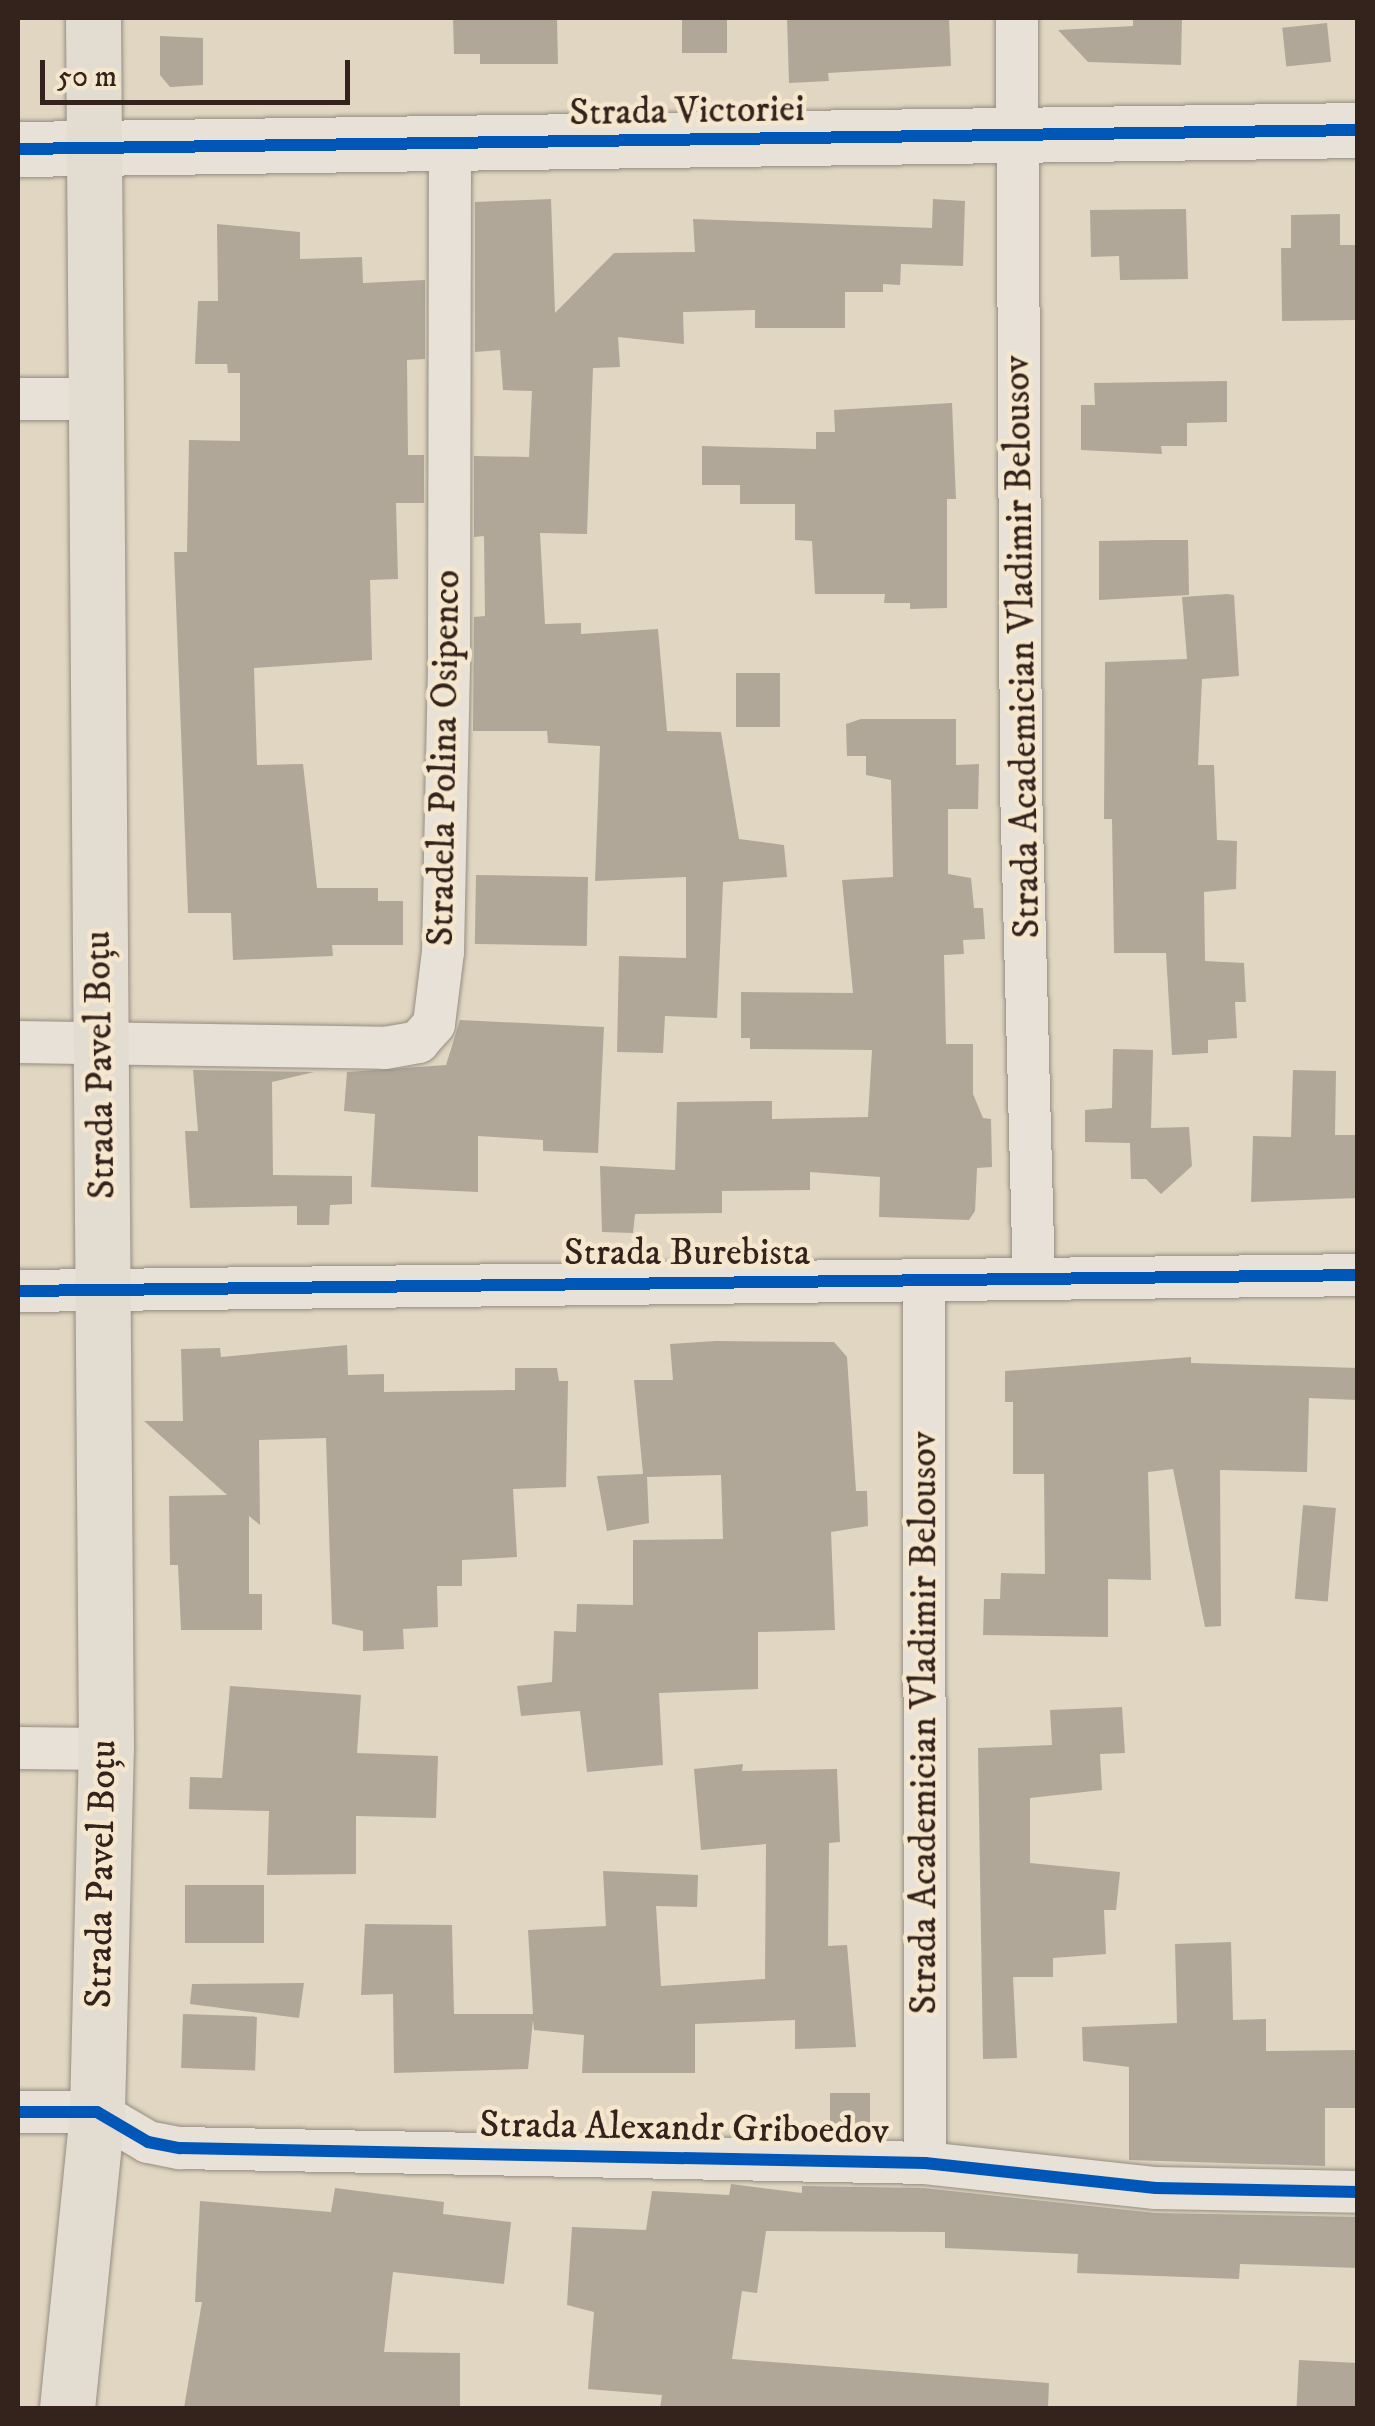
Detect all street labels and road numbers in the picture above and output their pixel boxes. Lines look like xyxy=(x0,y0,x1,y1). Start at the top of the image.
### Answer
street label: Strada Victoriei xyxy=(569,87,805,137)
street label: Strada Academician Vladimir Belousov xyxy=(995,355,1051,939)
street label: Stradela Polina Osipenco xyxy=(419,569,471,947)
street label: Strada Pavel Boțu xyxy=(76,930,126,1200)
street label: Strada Burebista xyxy=(564,1231,810,1277)
street label: Strada Academician Vladimir Belousov xyxy=(902,1431,948,2015)
street label: Strada Pavel Boțu xyxy=(77,1739,127,2009)
street label: Strada Alexandr Griboedov xyxy=(479,2103,889,2155)

